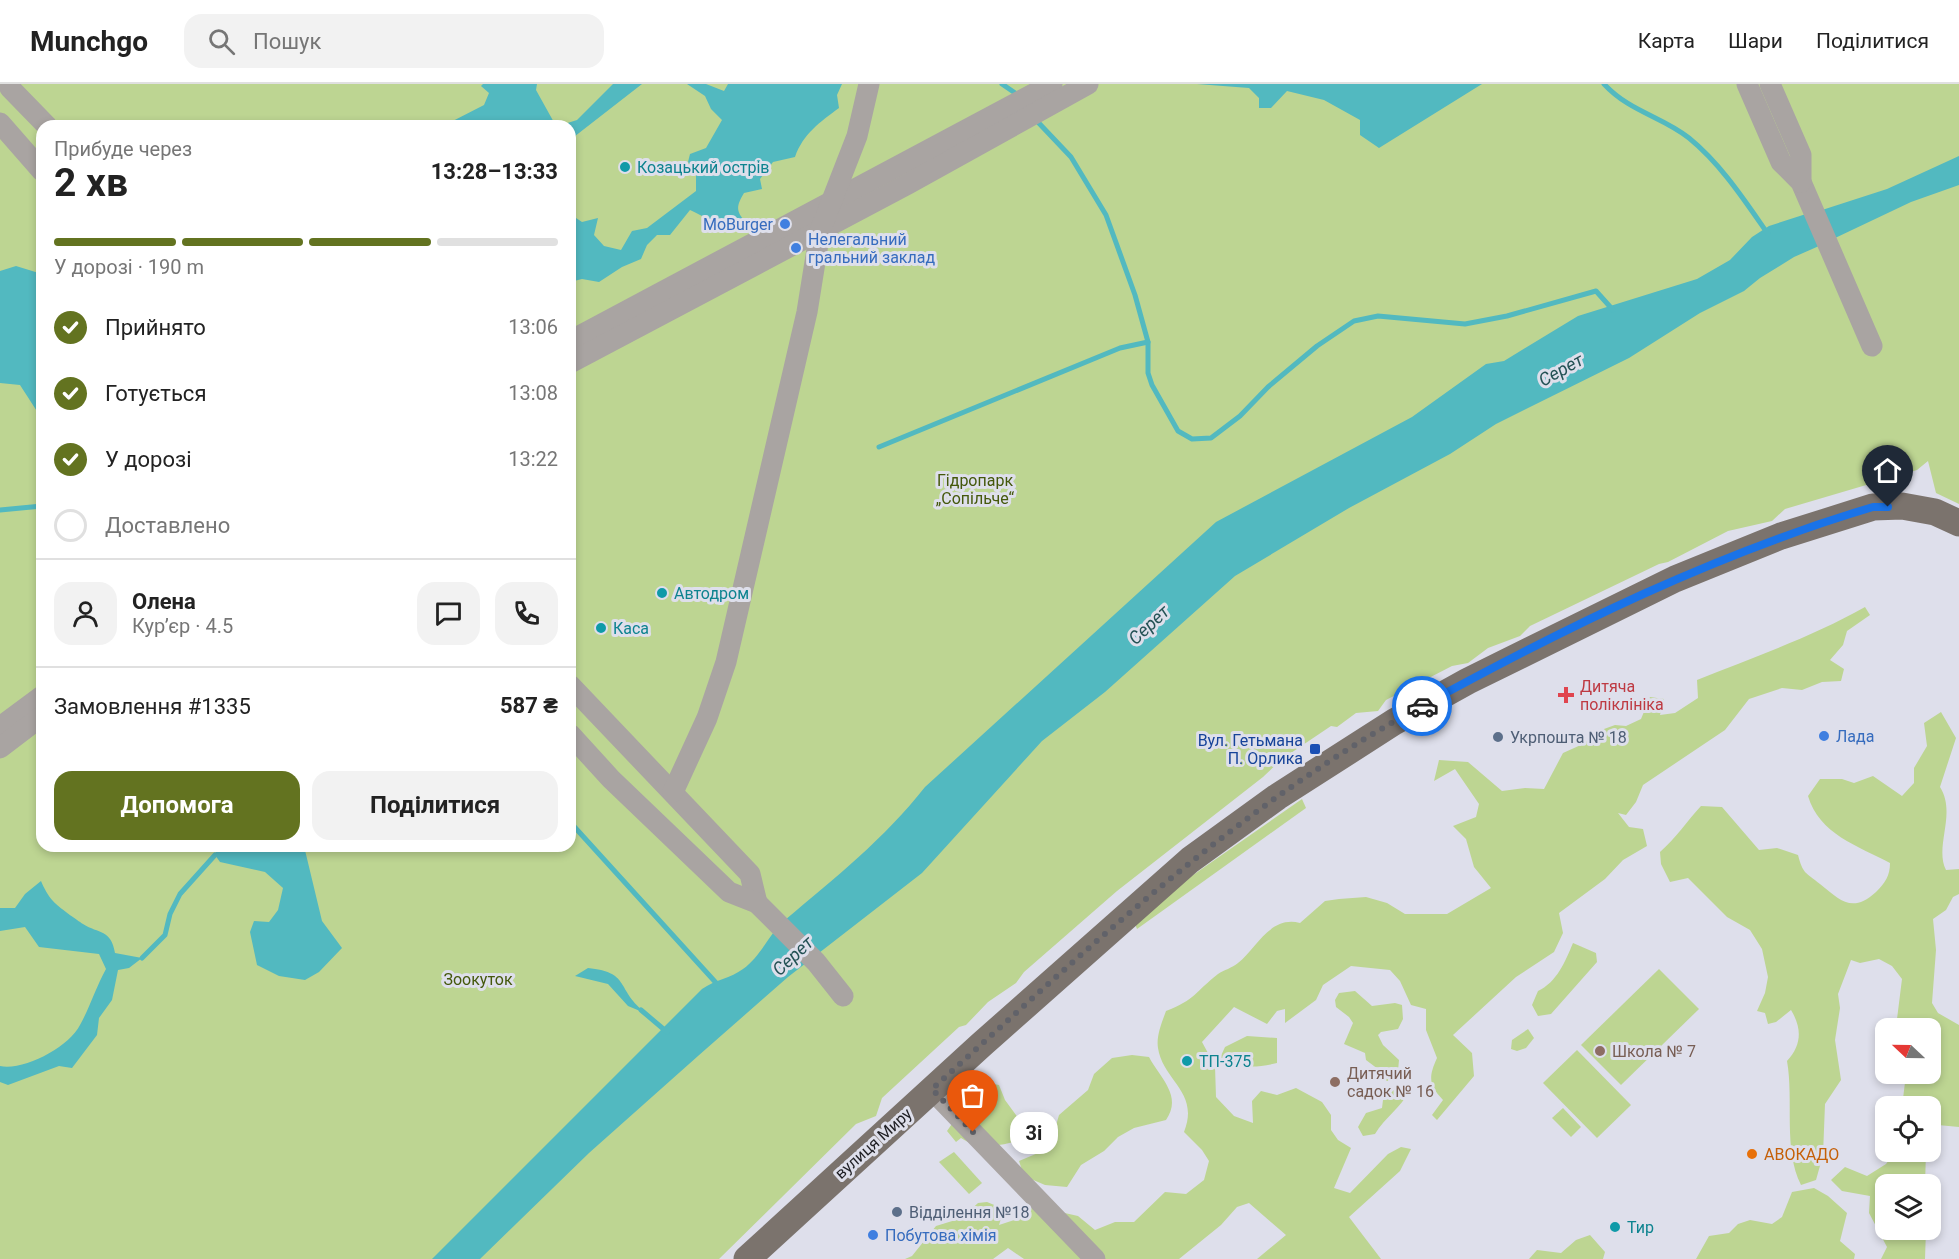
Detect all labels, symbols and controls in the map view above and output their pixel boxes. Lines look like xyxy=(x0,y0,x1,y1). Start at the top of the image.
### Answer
search box xyxy=(184,14,604,68)
text: Munchgo xyxy=(30,25,148,58)
icon: search xyxy=(205,25,238,58)
text: Пошук xyxy=(253,29,321,54)
text: Карта xyxy=(1638,29,1695,53)
text: Шари xyxy=(1728,29,1783,53)
text: Поділитися xyxy=(1816,29,1929,53)
text: Прибуде через xyxy=(54,137,192,161)
place label: Козацький острів xyxy=(637,158,770,177)
text: 13:28–13:33 xyxy=(431,159,558,184)
text: 2 хв xyxy=(54,160,128,206)
marker: Козацький острів xyxy=(618,160,632,174)
place label: MoBurger xyxy=(703,215,774,234)
marker: MoBurger xyxy=(778,217,792,231)
place label: Нелегальний гральний заклад xyxy=(808,230,935,267)
marker: Нелегальний гральний заклад xyxy=(789,241,803,255)
text: У дорозі · 190 m xyxy=(54,255,204,279)
icon: check xyxy=(54,311,87,344)
text: Прийнято xyxy=(105,315,206,340)
text: 13:06 xyxy=(508,315,558,339)
water label: Серет xyxy=(1535,348,1587,390)
icon: check xyxy=(54,377,87,410)
text: Готується xyxy=(105,381,206,406)
text: 13:08 xyxy=(508,381,558,405)
icon: check xyxy=(54,443,87,476)
pin xyxy=(1862,445,1913,507)
text: У дорозі xyxy=(105,447,192,472)
text: 13:22 xyxy=(508,447,558,471)
icon: home xyxy=(1871,454,1904,487)
park label: Гідропарк „Сопільче“ xyxy=(936,471,1015,508)
text: Доставлено xyxy=(105,513,230,538)
button: person xyxy=(54,582,117,645)
button: chat xyxy=(417,582,480,645)
button: phone xyxy=(495,582,558,645)
place label: Автодром xyxy=(674,584,749,603)
marker: Автодром xyxy=(655,586,669,600)
text: Олена xyxy=(132,589,196,614)
water label: Серет xyxy=(1124,600,1174,649)
text: Кур’єр · 4.5 xyxy=(132,614,233,638)
place label: Каса xyxy=(613,619,649,638)
marker: Каса xyxy=(594,621,608,635)
courier xyxy=(1392,676,1452,736)
place label: Дитяча поліклініка xyxy=(1580,677,1664,714)
marker: Дитяча поліклініка xyxy=(1557,686,1575,704)
icon: car xyxy=(1406,690,1439,723)
text: 587 ₴ xyxy=(500,693,558,718)
text: Замовлення #1335 xyxy=(54,694,251,719)
place label: Лада xyxy=(1836,727,1874,746)
place label: Укрпошта № 18 xyxy=(1510,728,1627,747)
marker: Лада xyxy=(1817,729,1831,743)
marker: Укрпошта № 18 xyxy=(1491,730,1505,744)
place label: Вул. Гетьмана П. Орлика xyxy=(1198,731,1303,768)
marker: Вул. Гетьмана П. Орлика xyxy=(1308,742,1322,756)
button: Допомога xyxy=(54,771,300,840)
button: Поділитися xyxy=(312,771,558,840)
water label: Серет xyxy=(768,931,818,980)
park label: Зоокуток xyxy=(443,970,513,989)
north arrow xyxy=(1875,1018,1941,1084)
map controls xyxy=(1875,1018,1941,1240)
place label: Школа № 7 xyxy=(1612,1042,1696,1061)
marker: Школа № 7 xyxy=(1593,1044,1607,1058)
place label: ТП-375 xyxy=(1199,1052,1251,1071)
marker: ТП-375 xyxy=(1180,1054,1194,1068)
place label: Дитячий садок № 16 xyxy=(1347,1064,1434,1101)
pin xyxy=(947,1070,998,1132)
marker: Дитячий садок № 16 xyxy=(1328,1075,1342,1089)
icon: bag xyxy=(956,1079,989,1112)
button: locate xyxy=(1875,1096,1941,1162)
street label: вулиця Миру xyxy=(831,1104,916,1183)
callout: 3і xyxy=(1009,1111,1057,1153)
text: 3і xyxy=(1026,1121,1042,1145)
place label: АВОКАДО xyxy=(1764,1145,1839,1164)
marker: АВОКАДО xyxy=(1745,1147,1759,1161)
button: layers xyxy=(1875,1174,1941,1240)
place label: Відділення №18 xyxy=(909,1203,1030,1222)
marker: Відділення №18 xyxy=(890,1205,904,1219)
place label: Тир xyxy=(1627,1218,1654,1237)
marker: Тир xyxy=(1608,1220,1622,1234)
place label: Побутова хімія xyxy=(885,1226,997,1245)
marker: Побутова хімія xyxy=(866,1228,880,1242)

